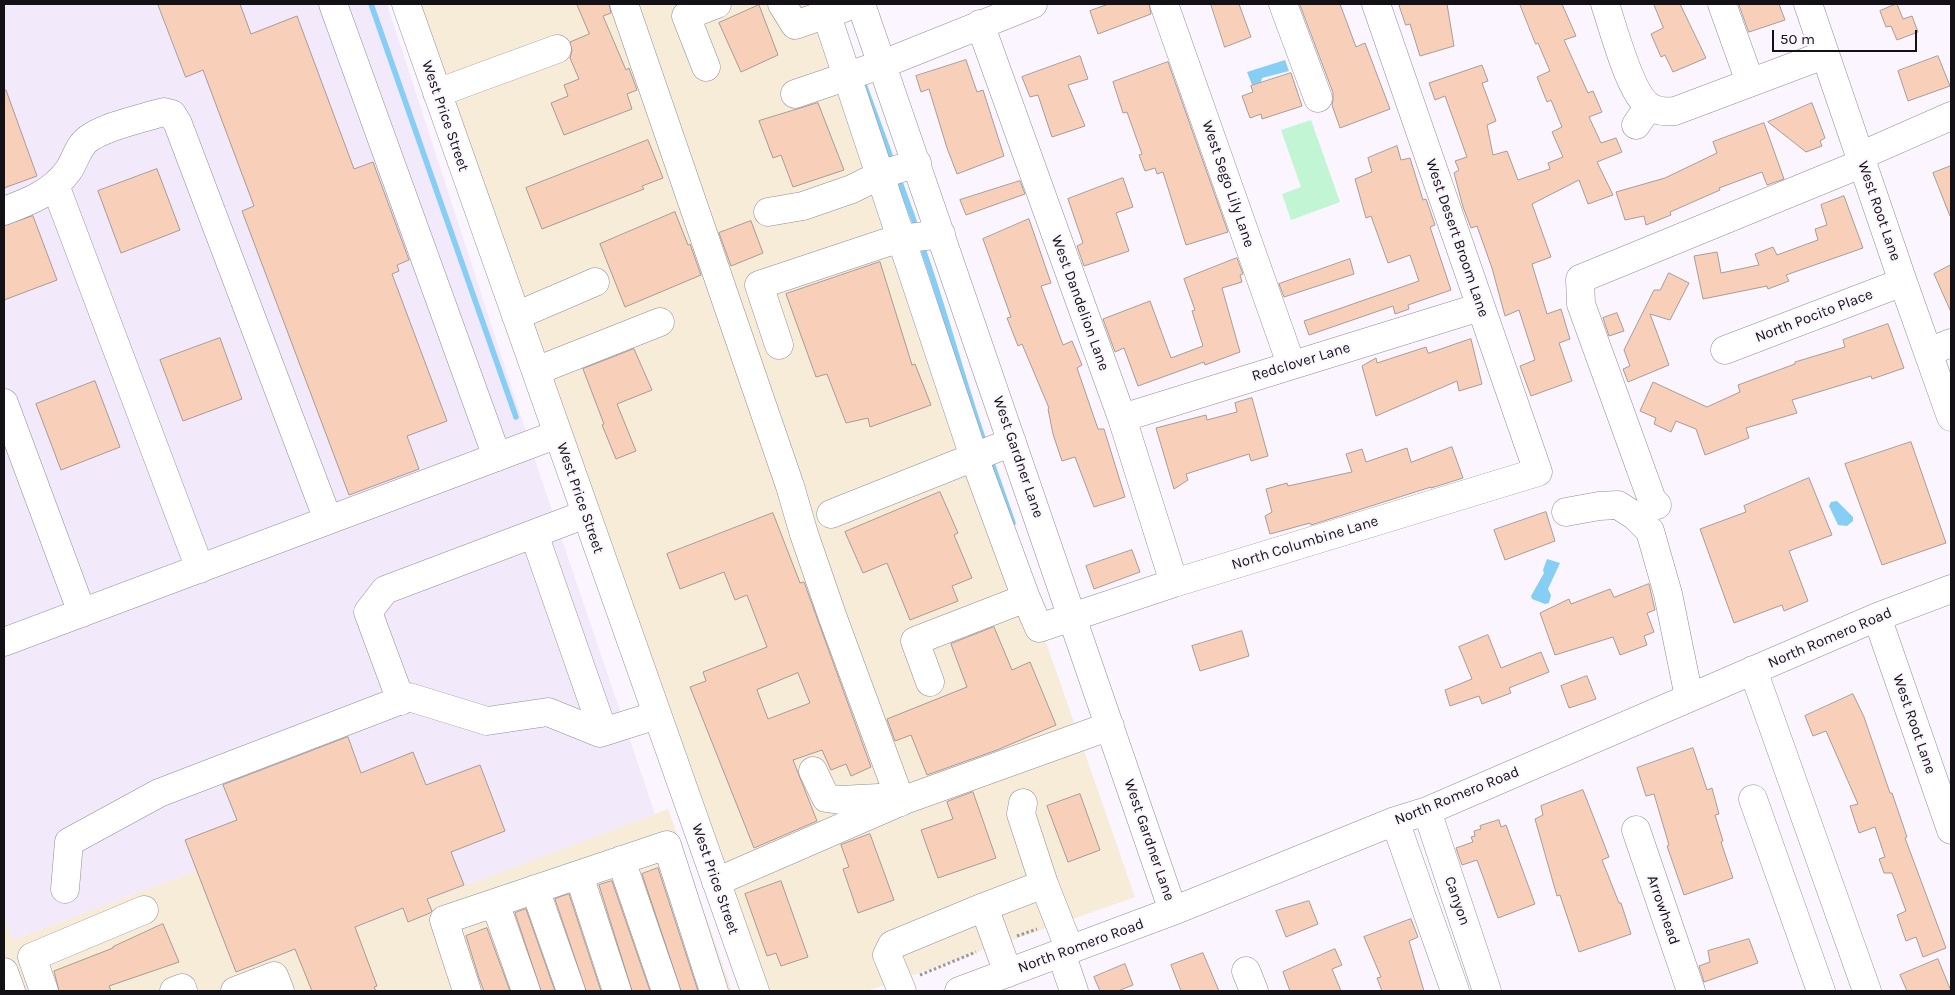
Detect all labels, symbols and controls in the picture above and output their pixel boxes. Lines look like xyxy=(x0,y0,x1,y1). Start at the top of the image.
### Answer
scale bar xyxy=(1775,20,1920,52)
text: 50 m xyxy=(1780,30,1815,48)
street label: West Price Street xyxy=(418,58,472,174)
street label: West Sego Lily Lane xyxy=(1198,118,1258,250)
street label: West Desert Broom Lane xyxy=(1421,156,1493,320)
street label: West Root Lane xyxy=(1853,159,1905,263)
street label: West Dandelion Lane xyxy=(1047,233,1113,373)
street label: North Pocito Place xyxy=(1753,285,1875,347)
street label: Redclover Lane xyxy=(1250,338,1352,386)
street label: West Gardner Lane xyxy=(989,394,1047,520)
street label: West Price Street xyxy=(553,440,607,556)
street label: North Columbine Lane xyxy=(1229,512,1381,574)
street label: North Romero Road xyxy=(1765,604,1895,672)
street label: West Root Lane xyxy=(1888,672,1940,776)
street label: North Romero Road xyxy=(1392,763,1522,829)
street label: West Gardner Lane xyxy=(1120,777,1178,903)
street label: West Price Street xyxy=(688,821,742,937)
street label: Arrowhead xyxy=(1643,873,1683,947)
street label: Canyon xyxy=(1440,874,1474,928)
street label: North Romero Road xyxy=(1015,915,1147,977)

